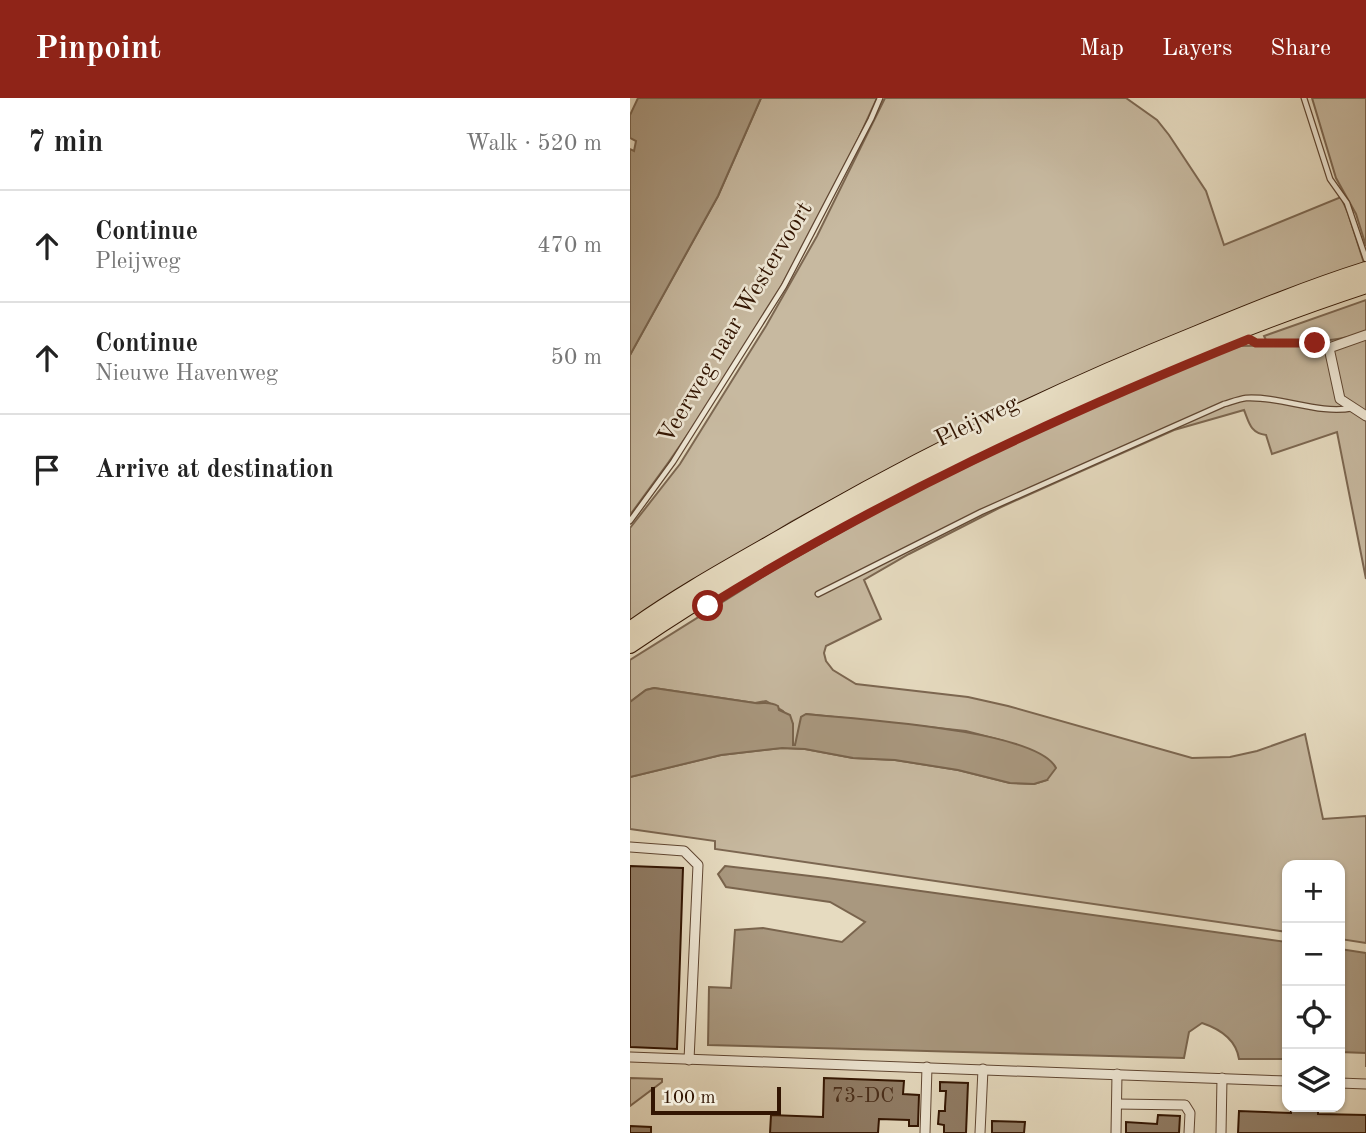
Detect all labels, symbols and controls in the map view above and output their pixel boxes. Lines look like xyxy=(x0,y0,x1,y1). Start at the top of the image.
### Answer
text: Pinpoint xyxy=(35,33,161,66)
text: Map xyxy=(1080,37,1124,61)
text: Layers xyxy=(1162,37,1232,61)
text: Share xyxy=(1270,37,1331,61)
text: 7 min xyxy=(28,128,103,158)
text: Walk · 520 m xyxy=(466,132,602,155)
street label: Veerweg naar Westervoort xyxy=(654,198,818,448)
text: Continue xyxy=(95,219,198,245)
icon: ahead xyxy=(28,227,66,265)
text: 470 m xyxy=(537,234,602,257)
text: Pleijweg xyxy=(95,250,181,273)
route end xyxy=(1299,327,1330,358)
text: Continue xyxy=(95,331,198,357)
icon: ahead xyxy=(28,339,66,377)
text: 50 m xyxy=(551,346,602,369)
text: Nieuwe Havenweg xyxy=(95,362,278,385)
street label: Pleijweg xyxy=(932,392,1022,452)
icon: arrive xyxy=(28,451,66,489)
text: Arrive at destination xyxy=(95,457,334,483)
route start xyxy=(692,590,723,621)
map controls xyxy=(1282,860,1345,1112)
button: + xyxy=(1282,860,1345,923)
button: − xyxy=(1282,923,1345,986)
button: locate xyxy=(1282,986,1345,1049)
button: layers xyxy=(1282,1049,1345,1112)
scale bar xyxy=(651,1084,780,1116)
house number: 73-DC xyxy=(832,1086,894,1107)
text: 100 m xyxy=(662,1089,715,1108)

